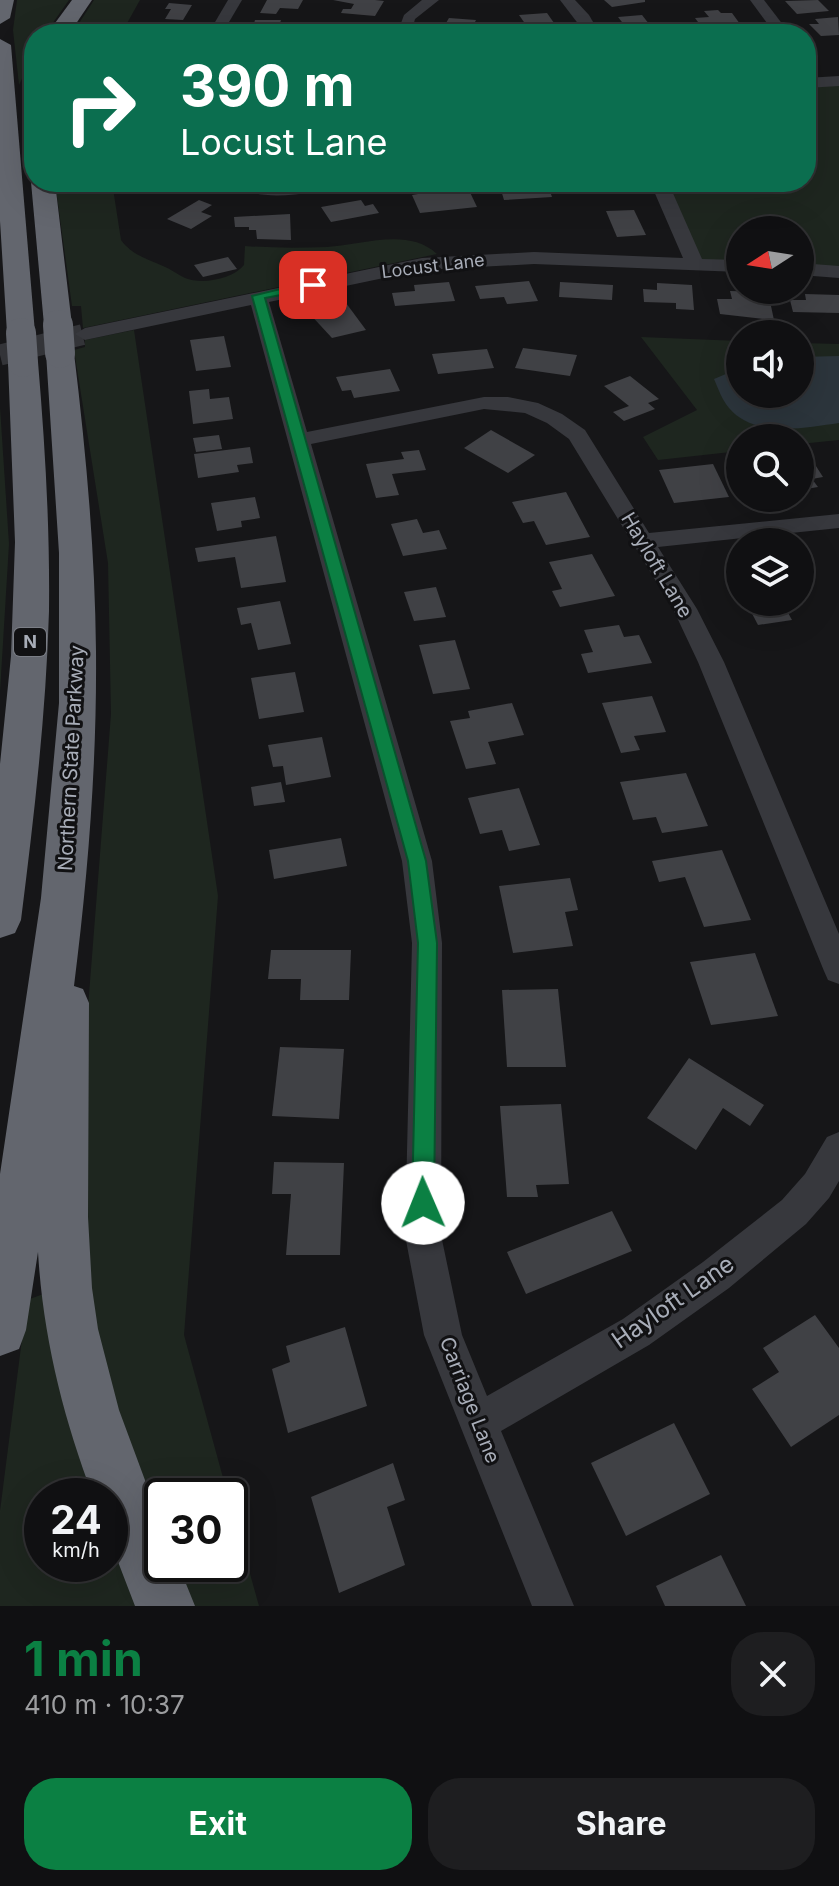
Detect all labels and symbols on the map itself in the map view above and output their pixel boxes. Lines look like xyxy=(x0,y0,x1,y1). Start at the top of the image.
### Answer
north arrow xyxy=(726,216,814,304)
street label: Locust Lane xyxy=(380,249,486,282)
pin xyxy=(279,251,347,319)
street label: Hayloft Lane xyxy=(616,508,698,622)
road number: N xyxy=(14,628,46,656)
street label: Northern State Parkway xyxy=(53,645,89,871)
position arrow xyxy=(381,1161,465,1245)
street label: Hayloft Lane xyxy=(606,1249,739,1354)
street label: Carriage Lane xyxy=(435,1334,505,1466)
speed limit sign: 30 xyxy=(144,1478,248,1582)

